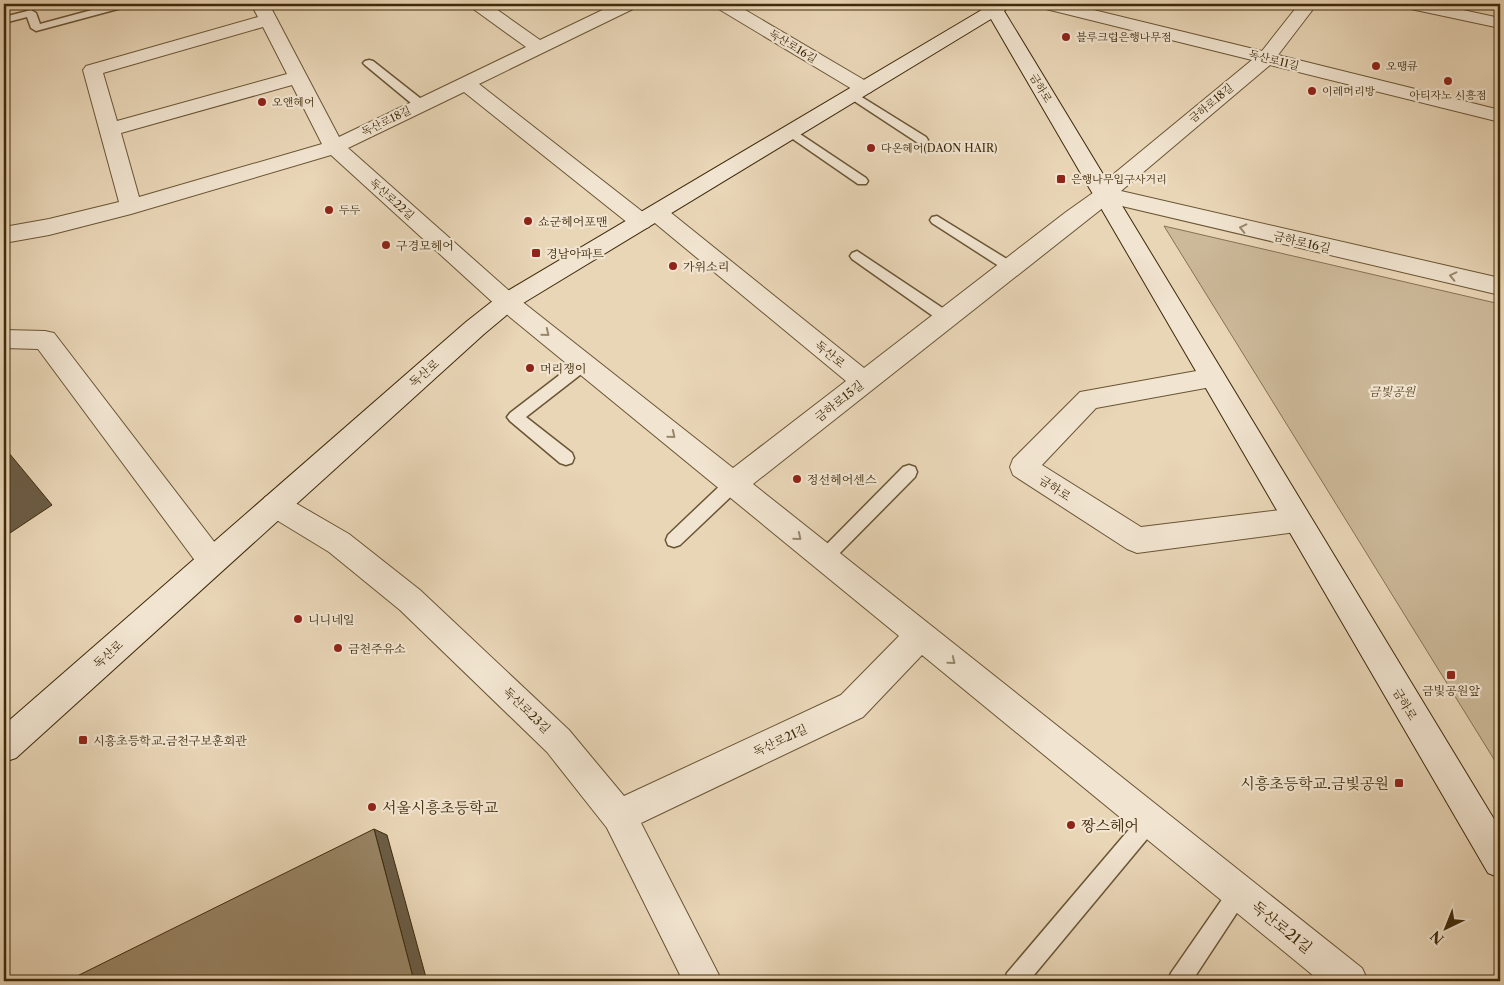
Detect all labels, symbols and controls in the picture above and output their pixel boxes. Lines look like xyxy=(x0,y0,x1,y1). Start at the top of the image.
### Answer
street label: 독산로16길 xyxy=(766,26,820,66)
place label: 블루크럽은행나무점 xyxy=(1076,30,1172,44)
marker: 블루크럽은행나무점 xyxy=(1060,31,1072,43)
street label: 독산로11길 xyxy=(1247,47,1301,73)
place label: 오땡큐 xyxy=(1386,59,1418,73)
marker: 오땡큐 xyxy=(1370,60,1382,72)
street label: 금하로 xyxy=(1027,71,1055,106)
marker: 아티자노 시흥점 xyxy=(1442,75,1454,87)
street label: 금하로18길 xyxy=(1186,80,1236,126)
place label: 이레머리방 xyxy=(1322,84,1376,98)
marker: 이레머리방 xyxy=(1306,85,1318,97)
place label: 아티자노 시흥점 xyxy=(1409,88,1487,102)
place label: 오앤헤어 xyxy=(272,95,315,109)
marker: 오앤헤어 xyxy=(256,96,268,108)
street label: 독산로18길 xyxy=(359,103,413,139)
place label: 다온헤어(DAON HAIR) xyxy=(881,141,997,155)
marker: 다온헤어(DAON HAIR) xyxy=(865,142,877,154)
place label: 은행나무입구사거리 xyxy=(1071,172,1167,186)
marker: 은행나무입구사거리 xyxy=(1055,173,1067,185)
street label: 독산로22길 xyxy=(367,175,417,223)
place label: 두두 xyxy=(339,203,361,217)
marker: 두두 xyxy=(323,204,335,216)
place label: 쇼군헤어포맨 xyxy=(538,214,608,229)
marker: 쇼군헤어포맨 xyxy=(522,215,534,227)
one-way arrow xyxy=(1239,223,1248,234)
street label: 금하로16길 xyxy=(1272,228,1332,256)
place label: 구경모헤어 xyxy=(396,238,454,253)
marker: 구경모헤어 xyxy=(380,239,392,251)
place label: 경남아파트 xyxy=(546,246,604,261)
marker: 경남아파트 xyxy=(530,247,542,259)
place label: 가위소리 xyxy=(683,259,729,274)
marker: 가위소리 xyxy=(667,260,679,272)
one-way arrow xyxy=(1448,271,1457,282)
one-way arrow xyxy=(540,327,549,336)
street label: 독산로 xyxy=(812,337,849,371)
street label: 독산로 xyxy=(406,356,442,390)
place label: 머리쟁이 xyxy=(540,361,586,376)
marker: 머리쟁이 xyxy=(524,362,536,374)
street label: 금하로15길 xyxy=(812,377,866,425)
park label: 금빛공원 xyxy=(1369,384,1417,399)
one-way arrow xyxy=(666,429,675,437)
place label: 정선헤어센스 xyxy=(807,472,877,487)
street label: 금하로 xyxy=(1036,472,1074,504)
marker: 정선헤어센스 xyxy=(791,473,803,485)
one-way arrow xyxy=(792,532,801,540)
place label: 니니네일 xyxy=(308,612,354,627)
marker: 니니네일 xyxy=(292,613,304,625)
street label: 독산로 xyxy=(90,637,126,671)
place label: 금천주유소 xyxy=(348,641,406,656)
marker: 금천주유소 xyxy=(332,642,344,654)
one-way arrow xyxy=(946,656,955,664)
marker: 금빛공원앞 xyxy=(1445,669,1457,681)
place label: 금빛공원앞 xyxy=(1422,683,1480,698)
street label: 독산로23길 xyxy=(500,684,554,736)
street label: 금하로 xyxy=(1390,685,1421,723)
street label: 독산로21길 xyxy=(750,721,810,759)
place label: 시흥초등학교.금천구보훈회관 xyxy=(93,733,247,748)
marker: 시흥초등학교.금천구보훈회관 xyxy=(77,734,89,746)
place label: 시흥초등학교.금빛공원 xyxy=(1240,774,1389,793)
marker: 시흥초등학교.금빛공원 xyxy=(1393,777,1405,789)
place label: 서울시흥초등학교 xyxy=(382,798,498,817)
marker: 서울시흥초등학교 xyxy=(366,801,378,813)
place label: 짱스헤어 xyxy=(1081,816,1139,835)
marker: 짱스헤어 xyxy=(1065,819,1077,831)
street label: 독산로21길 xyxy=(1248,897,1316,957)
north arrow xyxy=(1422,902,1472,952)
text: N xyxy=(1427,927,1448,948)

